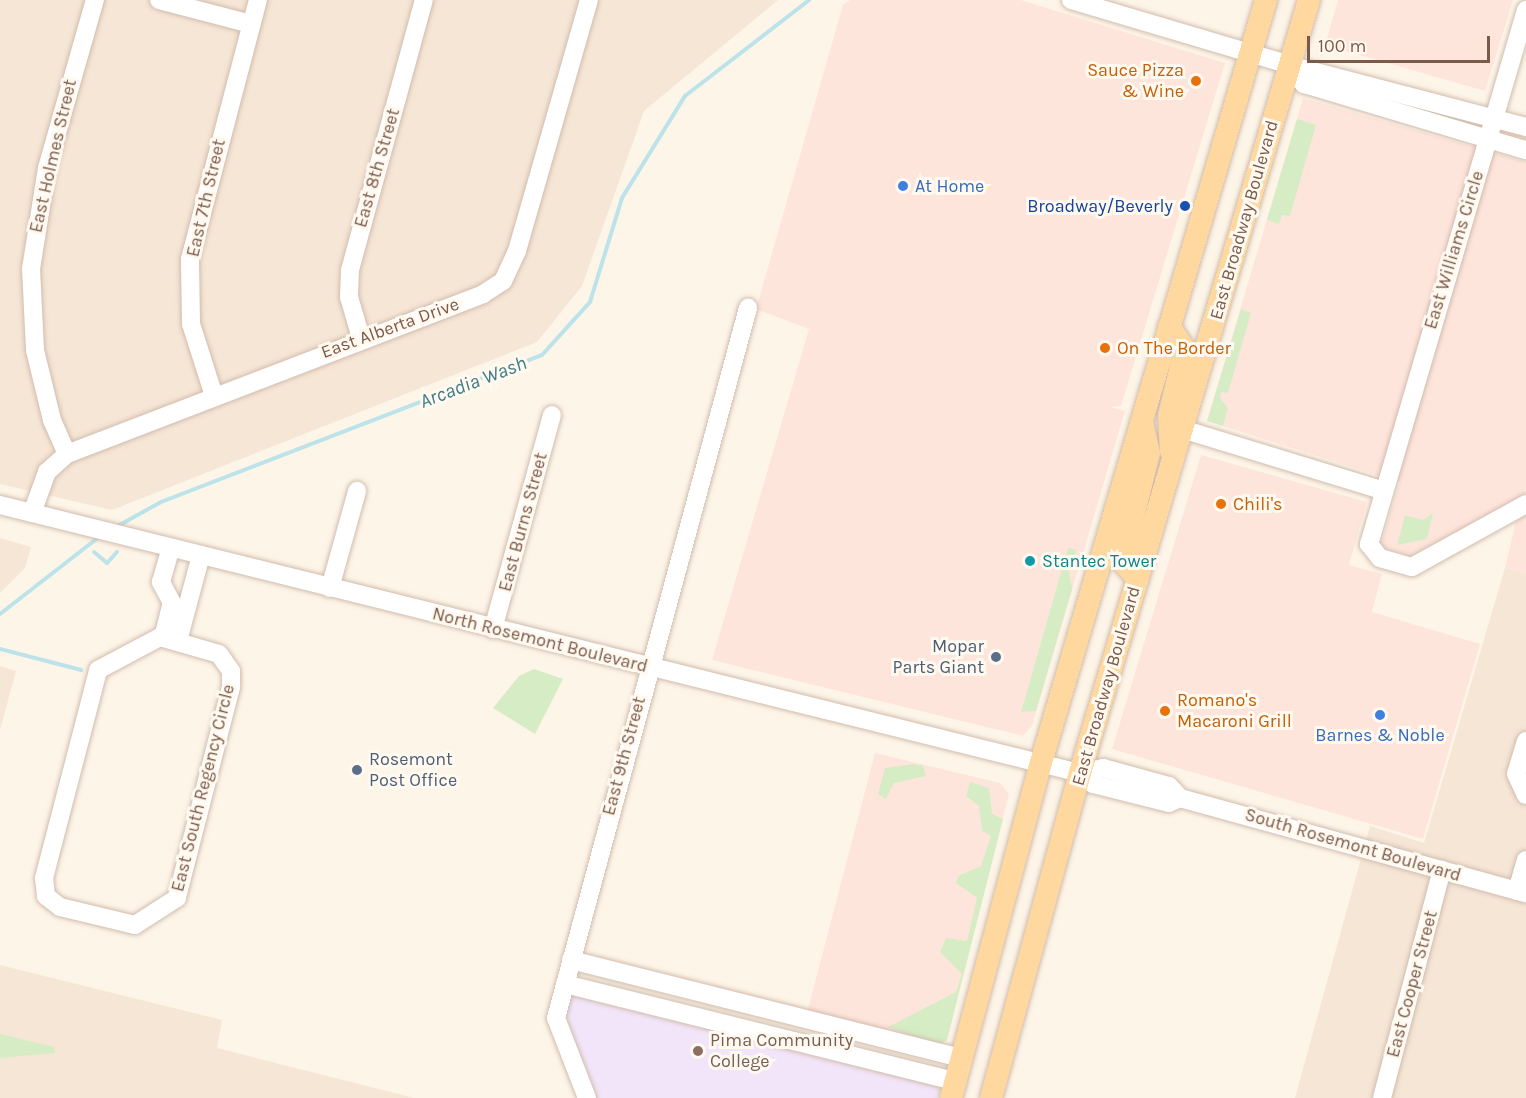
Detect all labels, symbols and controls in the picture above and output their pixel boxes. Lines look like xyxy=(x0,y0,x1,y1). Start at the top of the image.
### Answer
scale bar xyxy=(1310,24,1493,62)
text: 100 m xyxy=(1318,35,1366,57)
place label: Sauce Pizza & Wine xyxy=(1087,60,1184,103)
marker: Sauce Pizza & Wine xyxy=(1189,74,1203,88)
street label: East Holmes Street xyxy=(25,77,81,235)
street label: East 8th Street xyxy=(350,106,404,230)
street label: East Broadway Boulevard xyxy=(1205,118,1283,322)
street label: East 7th Street xyxy=(182,137,230,259)
street label: East Williams Circle xyxy=(1420,168,1488,332)
place label: At Home xyxy=(915,175,984,197)
marker: At Home xyxy=(896,179,910,193)
place label: Broadway/Beverly xyxy=(1027,195,1173,217)
marker: Broadway/Beverly xyxy=(1178,199,1192,213)
street label: East Alberta Drive xyxy=(318,293,462,363)
place label: On The Border xyxy=(1117,337,1231,359)
marker: On The Border xyxy=(1098,341,1112,355)
water label: Arcadia Wash xyxy=(416,351,530,413)
street label: East Burns Street xyxy=(494,450,552,594)
place label: Chili's xyxy=(1233,493,1283,515)
marker: Chili's xyxy=(1214,497,1228,511)
place label: Stantec Tower xyxy=(1042,550,1156,572)
marker: Stantec Tower xyxy=(1023,554,1037,568)
street label: East Broadway Boulevard xyxy=(1067,584,1145,788)
street label: North Rosemont Boulevard xyxy=(430,603,650,677)
place label: Mopar Parts Giant xyxy=(893,636,984,678)
marker: Mopar Parts Giant xyxy=(989,650,1003,664)
street label: East South Regency Circle xyxy=(167,682,239,894)
place label: Romano's Macaroni Grill xyxy=(1177,690,1292,732)
street label: East 9th Street xyxy=(598,694,650,818)
marker: Romano's Macaroni Grill xyxy=(1158,704,1172,718)
marker: Barnes & Noble xyxy=(1373,708,1387,722)
place label: Barnes & Noble xyxy=(1315,724,1445,746)
place label: Rosemont Post Office xyxy=(369,749,457,792)
marker: Rosemont Post Office xyxy=(350,763,364,777)
street label: South Rosemont Boulevard xyxy=(1242,804,1464,886)
street label: East Cooper Street xyxy=(1382,908,1442,1060)
place label: Pima Community College xyxy=(710,1030,853,1072)
marker: Pima Community College xyxy=(691,1044,705,1058)

